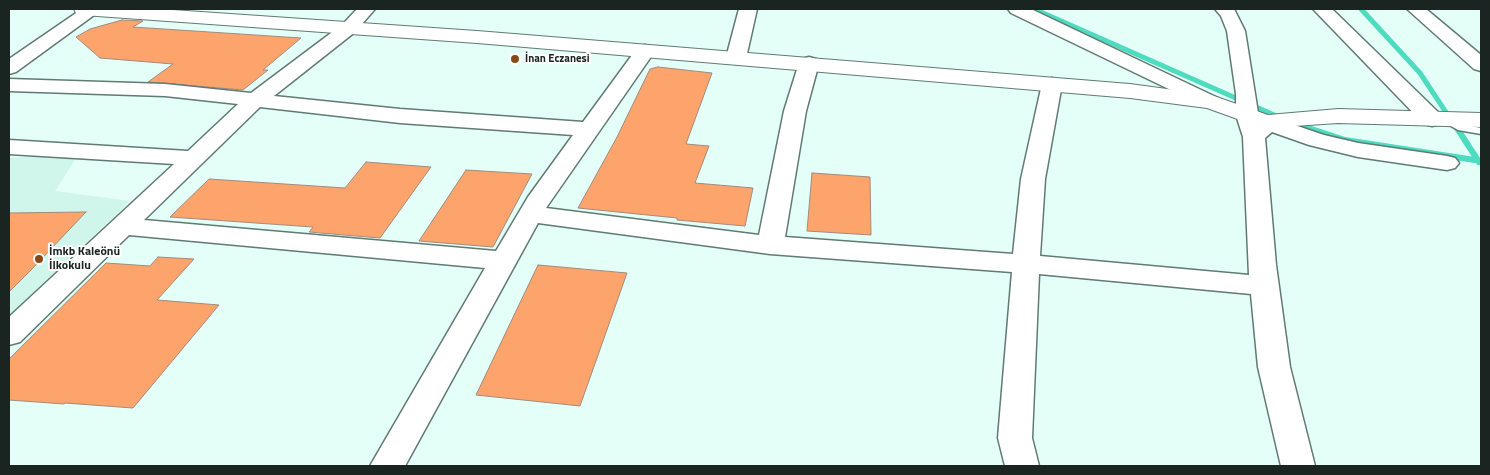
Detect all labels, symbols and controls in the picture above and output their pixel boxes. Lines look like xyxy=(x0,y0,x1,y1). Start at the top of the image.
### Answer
place label: İnan Eczanesi xyxy=(525,52,590,66)
marker: İnan Eczanesi xyxy=(509,53,521,65)
place label: İmkb Kaleönü İlkokulu xyxy=(49,245,120,273)
marker: İmkb Kaleönü İlkokulu xyxy=(33,253,45,265)

